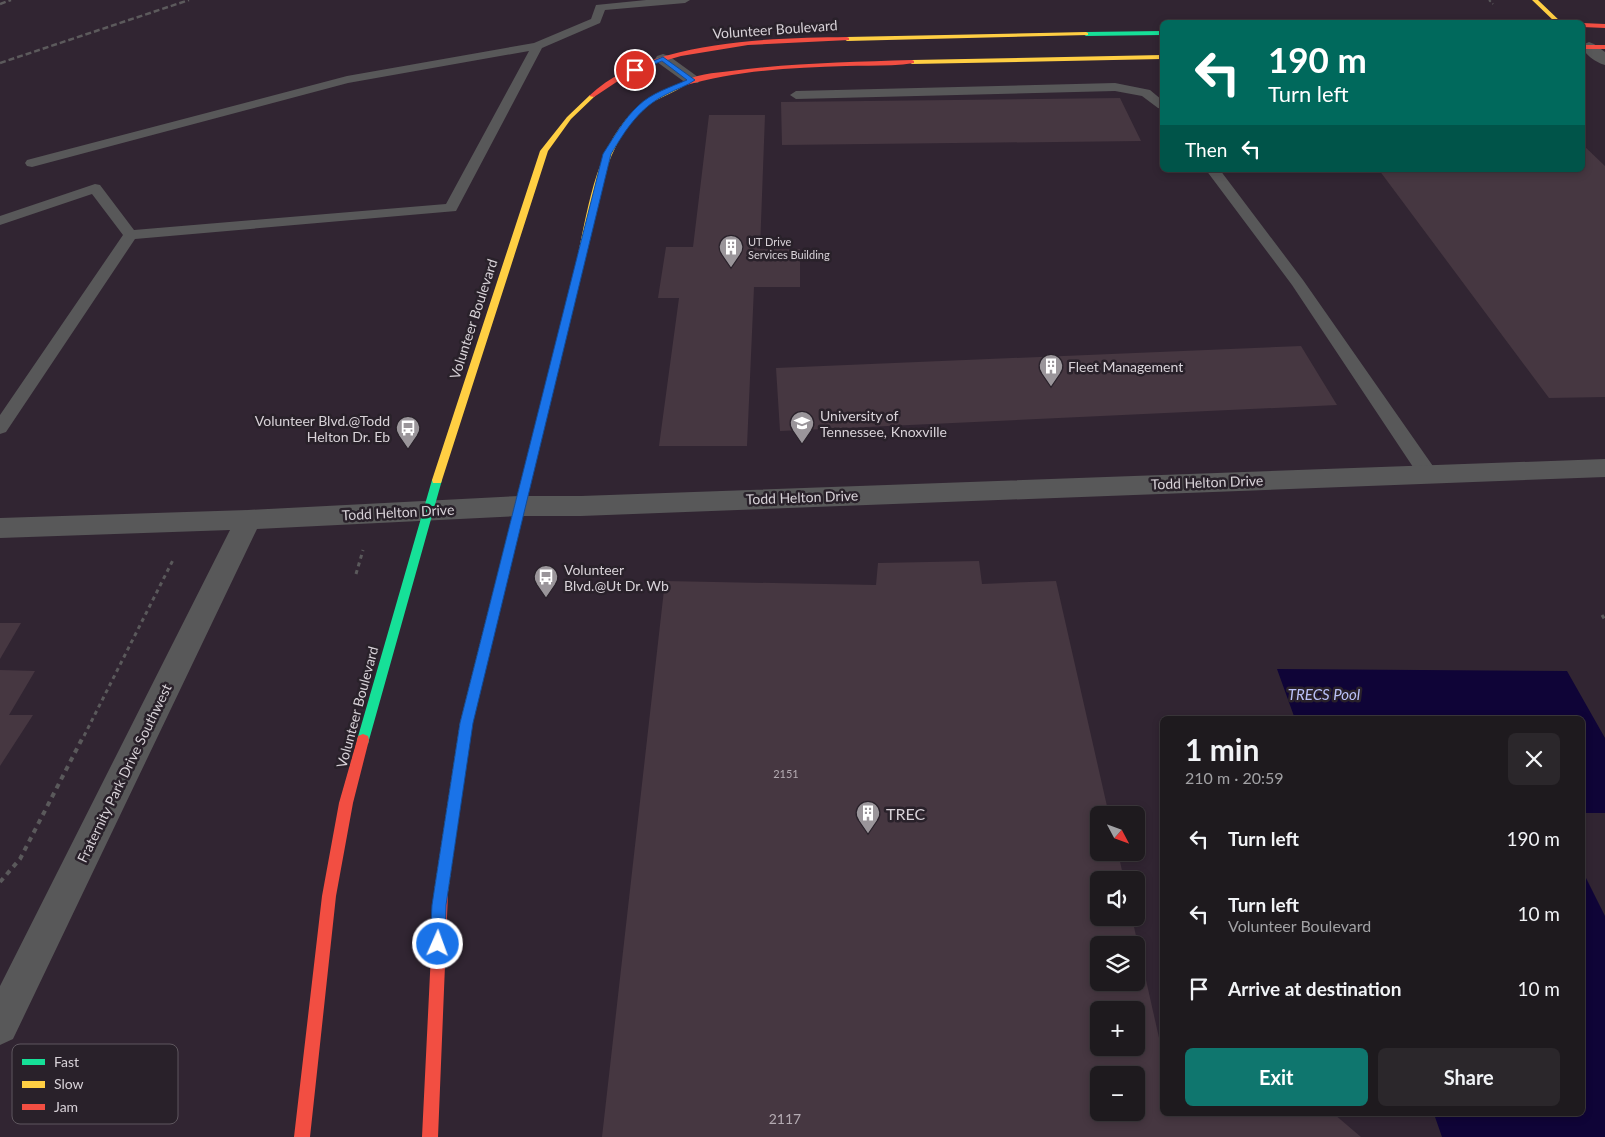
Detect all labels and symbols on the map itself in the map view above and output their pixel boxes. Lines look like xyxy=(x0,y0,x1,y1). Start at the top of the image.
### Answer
street label: Volunteer Boulevard xyxy=(712,16,838,42)
pin xyxy=(614,49,656,91)
building icon: UT Drive Services Building xyxy=(718,234,744,268)
place label: UT Drive Services Building xyxy=(748,235,830,261)
street label: Volunteer Boulevard xyxy=(446,257,500,381)
building icon: Fleet Management xyxy=(1038,353,1064,387)
place label: Fleet Management xyxy=(1068,358,1183,375)
place label: University of Tennessee, Knoxville xyxy=(820,407,947,440)
school or university icon: University of Tennessee, Knoxville xyxy=(789,410,815,444)
place label: Volunteer Blvd.@Todd Helton Dr. Eb xyxy=(255,412,390,445)
bus stop icon: Volunteer Blvd.@Todd Helton Dr. Eb xyxy=(395,415,421,449)
street label: Todd Helton Drive xyxy=(1150,472,1264,492)
street label: Todd Helton Drive xyxy=(745,487,859,507)
street label: Todd Helton Drive xyxy=(341,501,455,523)
place label: Volunteer Blvd.@Ut Dr. Wb xyxy=(564,561,669,594)
bus stop icon: Volunteer Blvd.@Ut Dr. Wb xyxy=(533,564,559,598)
street label: Volunteer Boulevard xyxy=(333,644,381,770)
street label: Fraternity Park Drive Southwest xyxy=(73,681,175,865)
water label: TRECS Pool xyxy=(1288,685,1361,703)
house number: 2151 xyxy=(773,767,799,780)
building icon: TREC xyxy=(855,800,881,834)
place label: TREC xyxy=(886,804,925,823)
north arrow xyxy=(1090,806,1145,861)
position arrow xyxy=(411,917,463,969)
legend xyxy=(12,1044,178,1124)
text: Fast xyxy=(54,1053,79,1070)
text: Slow xyxy=(54,1075,84,1092)
text: Jam xyxy=(54,1098,78,1115)
house number: 2117 xyxy=(769,1110,801,1127)

